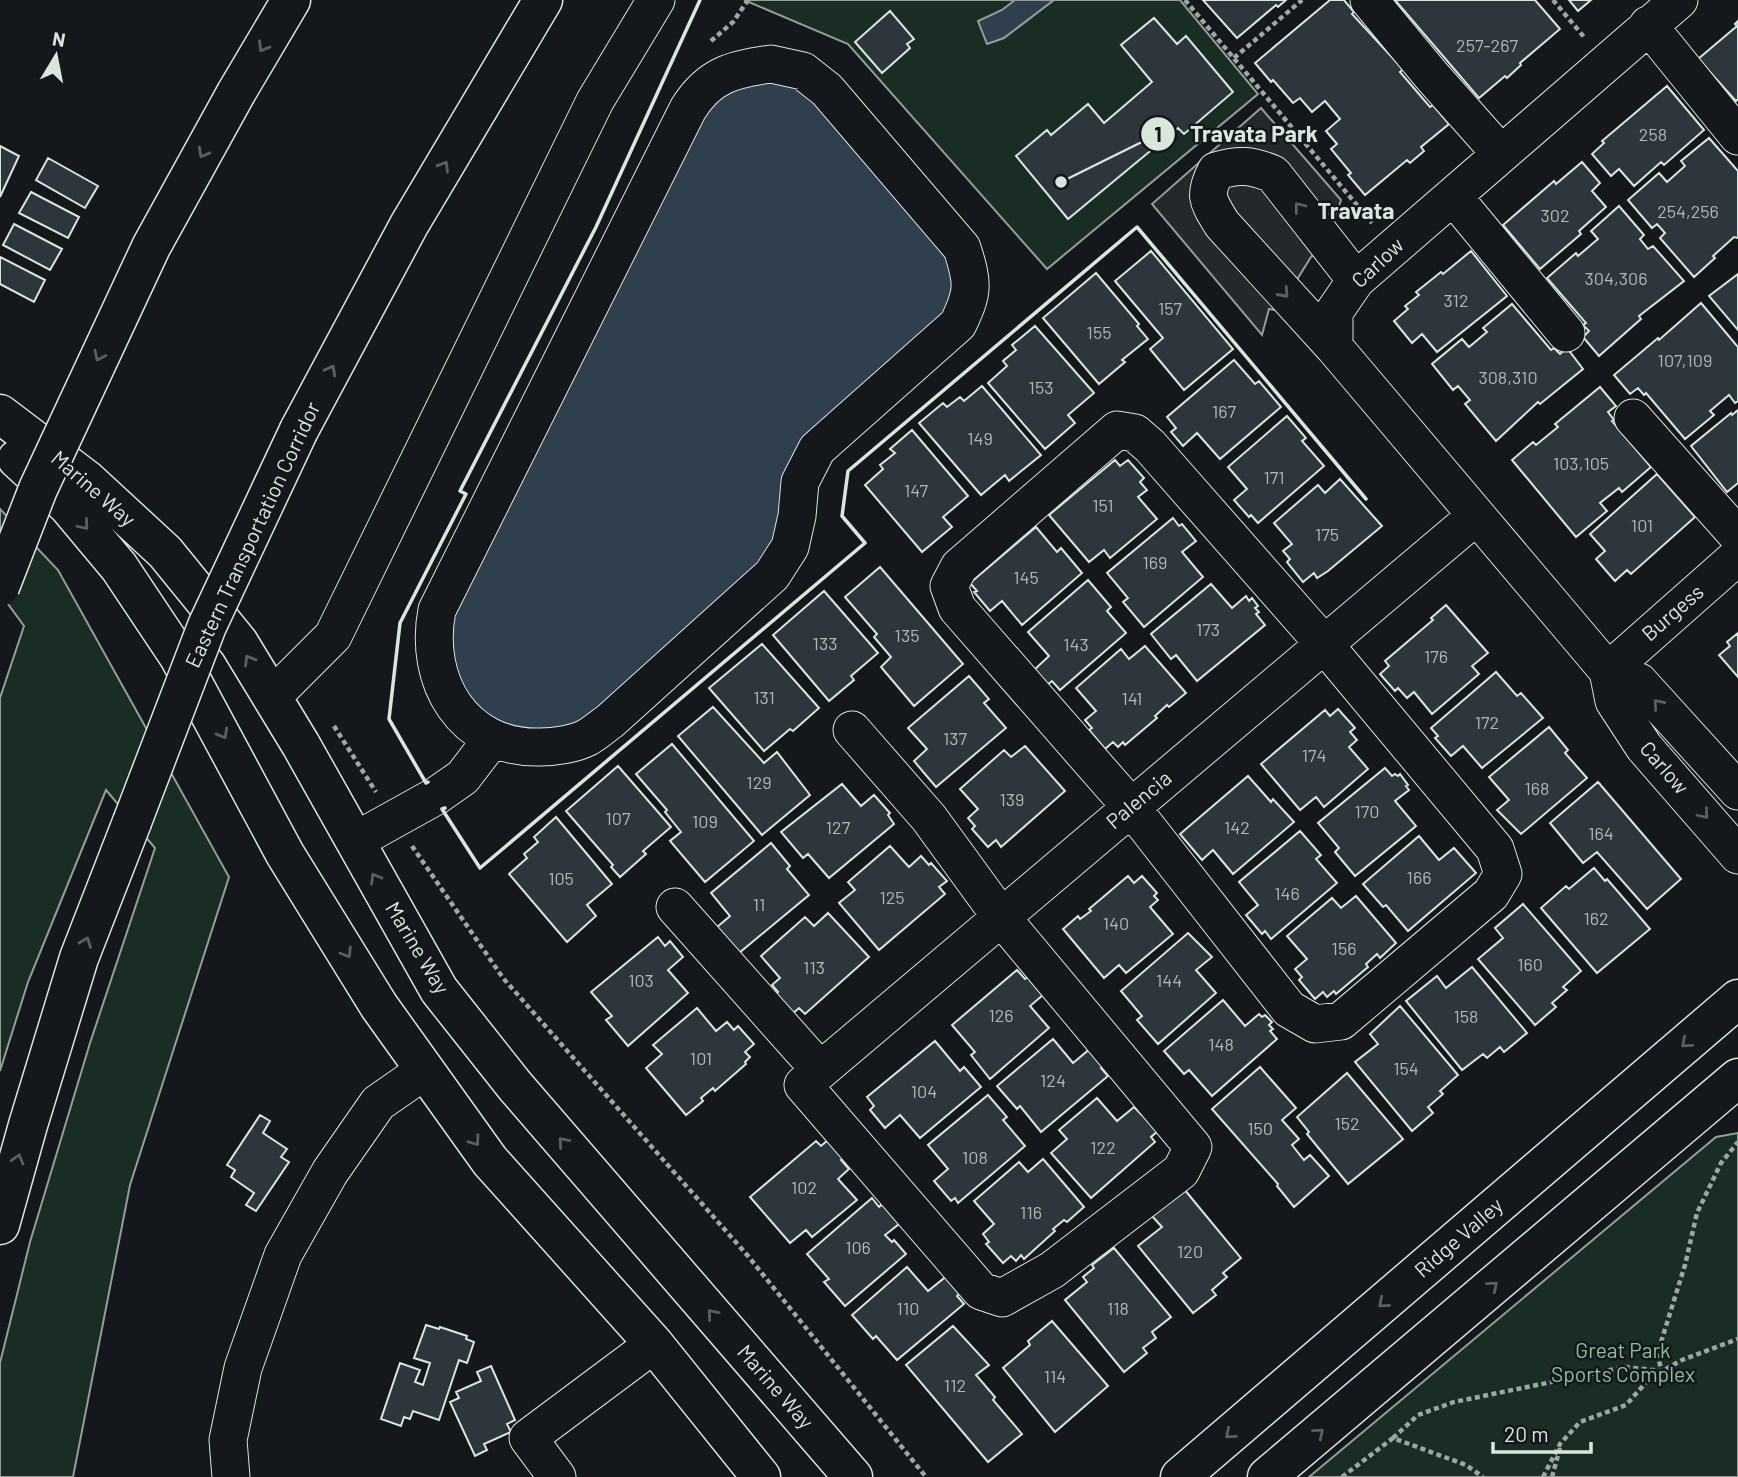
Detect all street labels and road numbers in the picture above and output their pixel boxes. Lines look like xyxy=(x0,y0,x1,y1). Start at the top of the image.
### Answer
street label: Carlow xyxy=(1346,232,1408,292)
street label: Eastern Transportation Corridor xyxy=(179,397,324,671)
street label: Marine Way xyxy=(47,445,141,531)
street label: Burgess xyxy=(1636,578,1708,645)
street label: Carlow xyxy=(1635,735,1695,799)
street label: Palencia xyxy=(1100,764,1176,833)
street label: Marine Way xyxy=(381,897,456,998)
street label: Ridge Valley xyxy=(1409,1192,1507,1282)
street label: Marine Way xyxy=(733,1339,820,1433)

